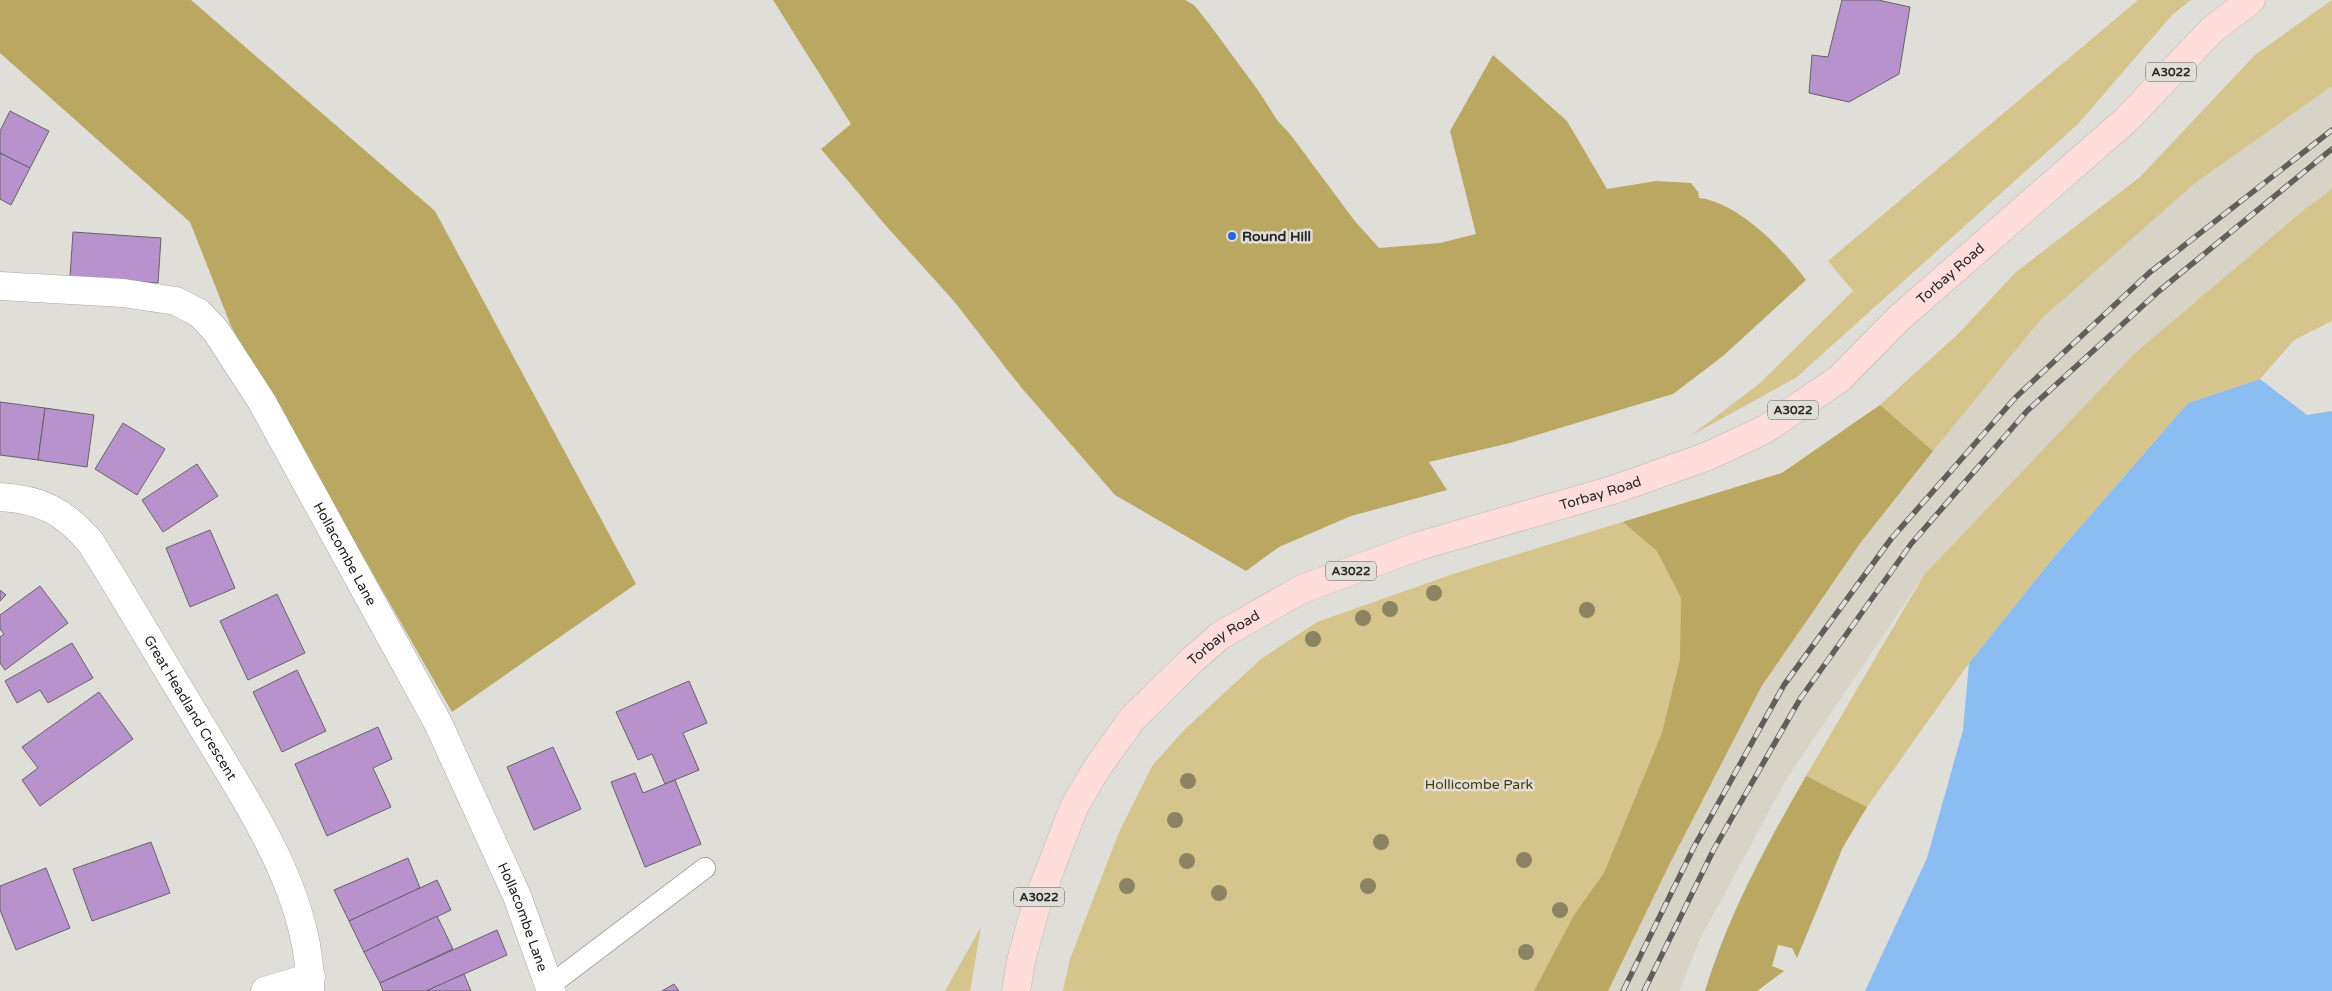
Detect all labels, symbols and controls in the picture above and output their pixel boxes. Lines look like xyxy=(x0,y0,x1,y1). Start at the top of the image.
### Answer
road number: A3022 xyxy=(2146,62,2196,82)
place label: Round Hill xyxy=(1242,228,1311,245)
marker: Round Hill xyxy=(1226,230,1238,242)
street label: Torbay Road xyxy=(1913,239,1988,308)
road number: A3022 xyxy=(1768,400,1818,420)
street label: Torbay Road xyxy=(1557,472,1643,513)
street label: Hollacombe Lane xyxy=(310,499,380,608)
road number: A3022 xyxy=(1326,562,1376,580)
street label: Torbay Road xyxy=(1184,606,1262,669)
street label: Great Headland Crescent xyxy=(140,632,241,784)
park label: Hollicombe Park xyxy=(1425,776,1534,793)
street label: Hollacombe Lane xyxy=(494,860,552,974)
road number: A3022 xyxy=(1014,888,1064,906)

